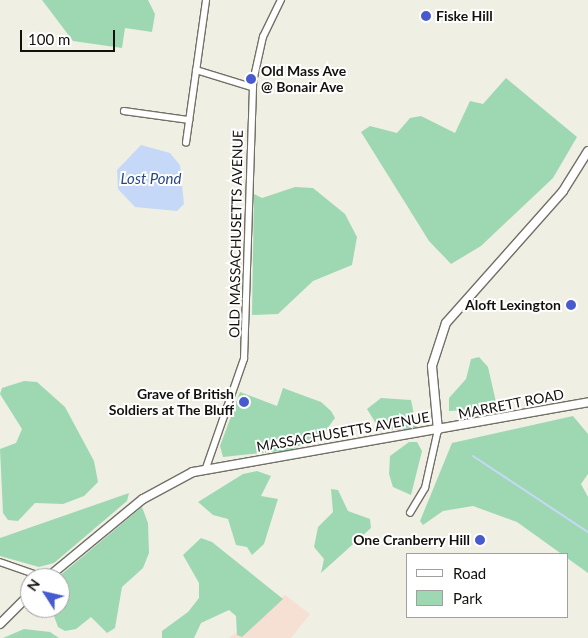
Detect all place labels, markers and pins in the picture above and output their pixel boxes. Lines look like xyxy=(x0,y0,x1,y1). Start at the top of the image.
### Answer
place label: Fiske Hill xyxy=(436,8,493,24)
marker: Fiske Hill xyxy=(420,10,432,22)
place label: Old Mass Ave @ Bonair Ave xyxy=(261,63,347,95)
marker: Old Mass Ave @ Bonair Ave xyxy=(245,73,257,85)
place label: Aloft Lexington xyxy=(465,297,561,313)
marker: Aloft Lexington xyxy=(565,299,577,311)
place label: Grave of British Soldiers at The Bluff xyxy=(108,386,234,418)
marker: Grave of British Soldiers at The Bluff xyxy=(238,396,250,408)
place label: One Cranberry Hill xyxy=(353,532,470,548)
marker: One Cranberry Hill xyxy=(474,534,486,546)

